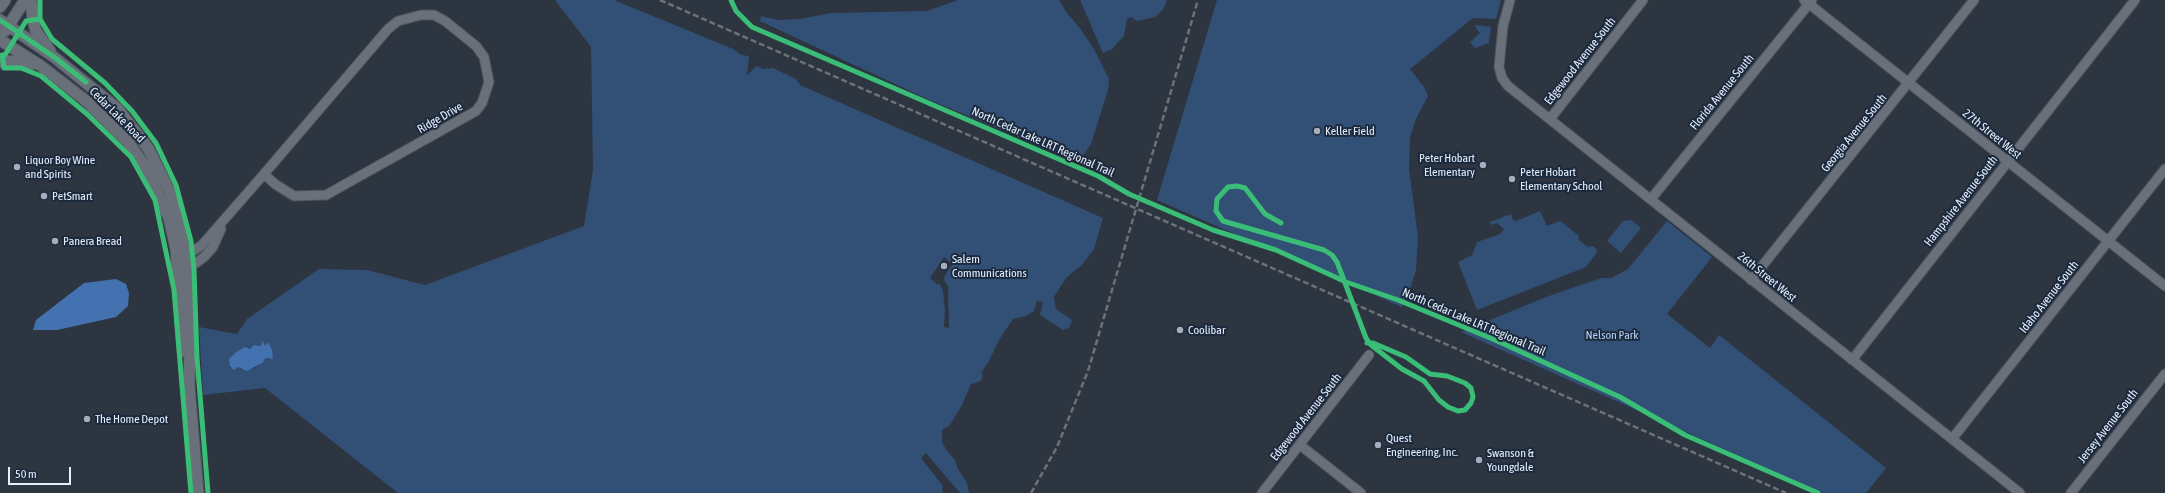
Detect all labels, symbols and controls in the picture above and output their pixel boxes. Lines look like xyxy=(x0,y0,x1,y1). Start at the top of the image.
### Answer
street label: Edgewood Avenue South xyxy=(1541,14,1619,108)
street label: Florida Avenue South xyxy=(1687,51,1757,133)
street label: Cedar Lake Road xyxy=(86,84,148,146)
street label: Georgia Avenue South xyxy=(1818,91,1890,175)
street label: Ridge Drive xyxy=(415,99,465,137)
street label: North Cedar Lake LRT Regional Trail xyxy=(969,104,1117,180)
street label: 27th Street West xyxy=(1960,106,2024,162)
place label: Keller Field xyxy=(1325,124,1375,138)
marker: Keller Field xyxy=(1312,126,1322,136)
place label: Peter Hobart Elementary xyxy=(1419,151,1475,179)
place label: Liquor Boy Wine and Spirits xyxy=(25,153,95,181)
street label: Hampshire Avenue South xyxy=(1921,153,2001,249)
marker: Peter Hobart Elementary xyxy=(1478,160,1488,170)
marker: Liquor Boy Wine and Spirits xyxy=(12,162,22,172)
place label: Peter Hobart Elementary School xyxy=(1520,165,1602,193)
marker: Peter Hobart Elementary School xyxy=(1507,174,1517,184)
place label: PetSmart xyxy=(52,189,93,203)
marker: PetSmart xyxy=(39,191,49,201)
place label: Panera Bread xyxy=(63,234,122,248)
marker: Panera Bread xyxy=(50,236,60,246)
street label: 26th Street West xyxy=(1735,249,1799,305)
place label: Salem Communications xyxy=(952,252,1027,280)
street label: Idaho Avenue South xyxy=(2016,258,2082,336)
marker: Salem Communications xyxy=(939,261,949,271)
street label: North Cedar Lake LRT Regional Trail xyxy=(1400,285,1548,359)
place label: Coolibar xyxy=(1188,323,1225,337)
marker: Coolibar xyxy=(1175,325,1185,335)
park label: Nelson Park xyxy=(1585,328,1639,342)
street label: Edgewood Avenue South xyxy=(1267,370,1345,464)
street label: Jersey Avenue South xyxy=(2075,386,2141,466)
place label: The Home Depot xyxy=(95,412,168,426)
marker: The Home Depot xyxy=(82,414,92,424)
place label: Quest Engineering, Inc. xyxy=(1386,431,1458,459)
marker: Quest Engineering, Inc. xyxy=(1373,440,1383,450)
place label: Swanson & Youngdale xyxy=(1487,446,1534,474)
marker: Swanson & Youngdale xyxy=(1474,455,1484,465)
scale bar xyxy=(10,459,73,485)
text: 50 m xyxy=(15,467,37,481)

